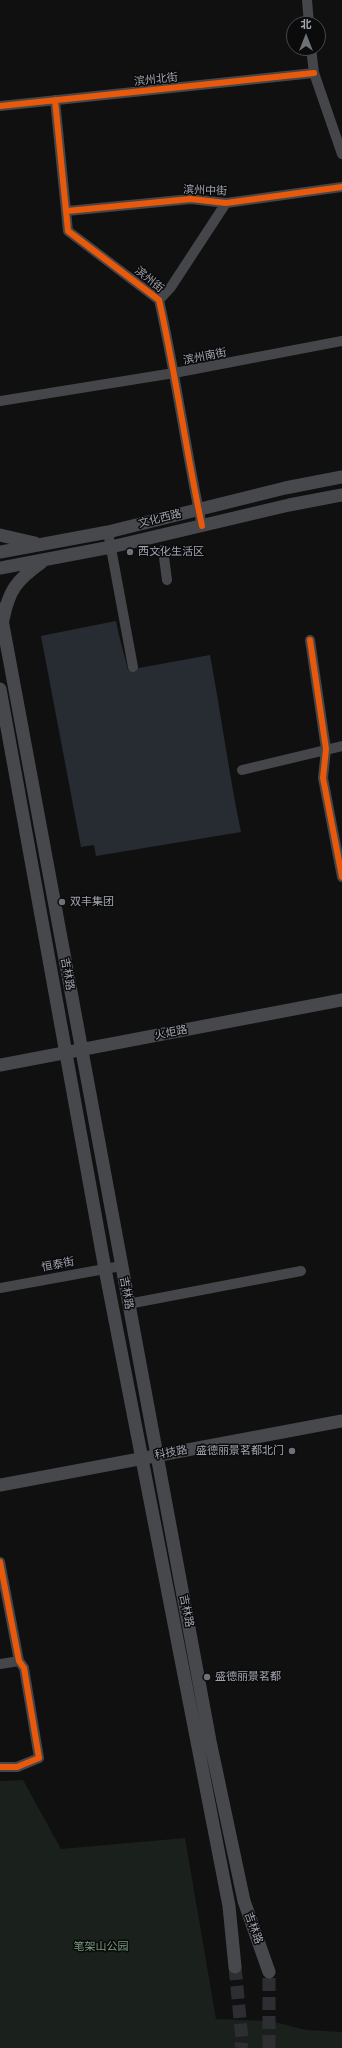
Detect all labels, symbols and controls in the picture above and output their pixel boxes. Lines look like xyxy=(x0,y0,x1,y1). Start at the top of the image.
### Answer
north arrow xyxy=(286,16,326,56)
text: 北 xyxy=(301,18,312,31)
street label: 滨州北街 xyxy=(133,71,179,89)
street label: 滨州中街 xyxy=(183,184,227,198)
street label: 滨州街 xyxy=(132,264,166,296)
street label: 滨州南街 xyxy=(182,346,228,368)
street label: 文化西路 xyxy=(137,507,183,531)
place label: 西文化生活区 xyxy=(138,545,204,559)
marker: 西文化生活区 xyxy=(125,547,135,557)
place label: 双丰集团 xyxy=(70,895,114,909)
marker: 双丰集团 xyxy=(57,897,67,907)
street label: 吉林路 xyxy=(58,957,76,991)
street label: 火炬路 xyxy=(154,1023,188,1043)
street label: 恒泰街 xyxy=(41,1255,75,1275)
street label: 吉林路 xyxy=(117,1276,135,1310)
street label: 科技路 xyxy=(154,1444,188,1462)
place label: 盛德丽景茗都北门 xyxy=(196,1444,284,1458)
marker: 盛德丽景茗都北门 xyxy=(287,1446,297,1456)
street label: 吉林路 xyxy=(176,1594,196,1628)
place label: 盛德丽景茗都 xyxy=(215,1670,281,1684)
marker: 盛德丽景茗都 xyxy=(202,1672,212,1682)
street label: 吉林路 xyxy=(241,1910,265,1946)
park label: 笔架山公园 xyxy=(74,1940,128,1954)

